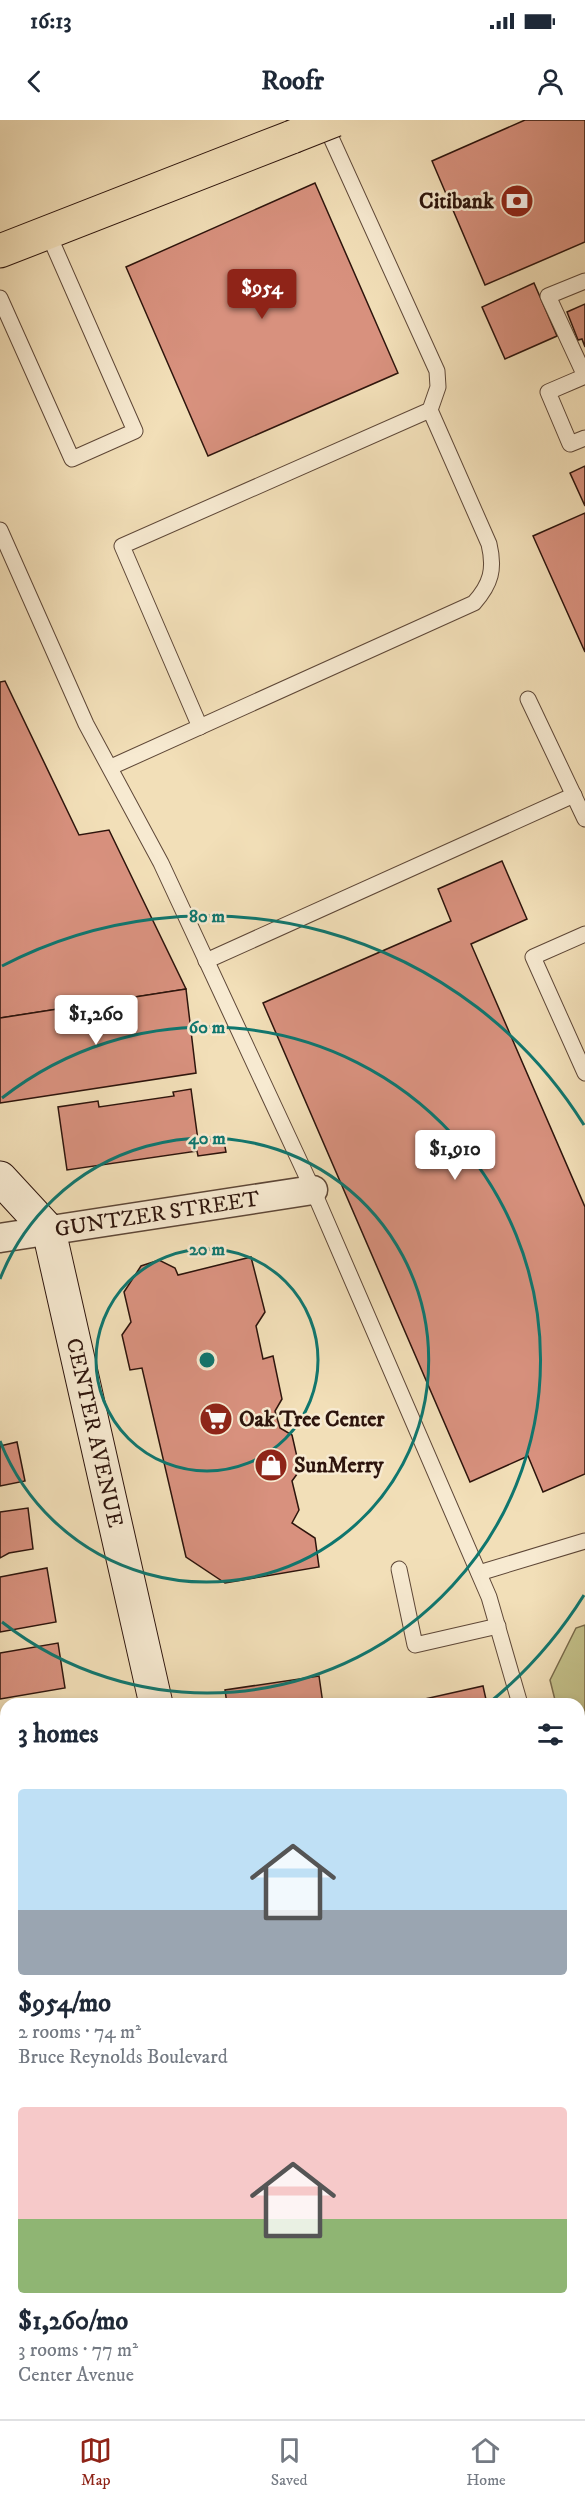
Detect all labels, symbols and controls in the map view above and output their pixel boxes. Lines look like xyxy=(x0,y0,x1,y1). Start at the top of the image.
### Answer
text: 16:13 xyxy=(30,8,71,35)
text: Roofr xyxy=(261,64,324,98)
icon: back xyxy=(18,65,51,98)
icon: person xyxy=(534,65,567,98)
bank icon: Citibank xyxy=(499,183,535,219)
place label: Citibank xyxy=(419,188,495,215)
pin: $954 xyxy=(226,269,298,320)
text: $954 xyxy=(241,276,283,301)
text: 80 m xyxy=(189,906,226,928)
pin: $1,260 xyxy=(47,995,145,1046)
text: $1,260 xyxy=(69,1002,123,1027)
text: 60 m xyxy=(189,1017,226,1039)
text: 40 m xyxy=(187,1128,226,1150)
pin: $1,910 xyxy=(406,1130,504,1181)
text: $1,910 xyxy=(429,1137,481,1162)
street label: GUNTZER STREET xyxy=(53,1185,262,1243)
text: 20 m xyxy=(189,1239,225,1261)
street label: CENTER AVENUE xyxy=(60,1335,129,1530)
centre of rings xyxy=(197,1350,217,1370)
supermarket icon: Oak Tree Center xyxy=(198,1401,234,1437)
place label: Oak Tree Center xyxy=(239,1406,385,1433)
shop icon: SunMerry xyxy=(253,1447,289,1483)
place label: SunMerry xyxy=(294,1452,384,1479)
text: 3 homes xyxy=(18,1718,98,1751)
icon: filters xyxy=(534,1718,567,1751)
icon: home xyxy=(239,1828,347,1936)
text: $954/mo xyxy=(18,1987,111,2020)
text: 2 rooms · 74 m² xyxy=(18,2020,141,2045)
text: Bruce Reynolds Boulevard xyxy=(18,2045,228,2070)
icon: home xyxy=(239,2146,347,2254)
text: $1,260/mo xyxy=(18,2305,128,2338)
text: 3 rooms · 77 m² xyxy=(18,2338,138,2363)
text: Center Avenue xyxy=(18,2363,134,2388)
tab: Map xyxy=(79,2434,112,2490)
tab: Saved xyxy=(271,2434,308,2490)
tab: Home xyxy=(466,2434,506,2490)

